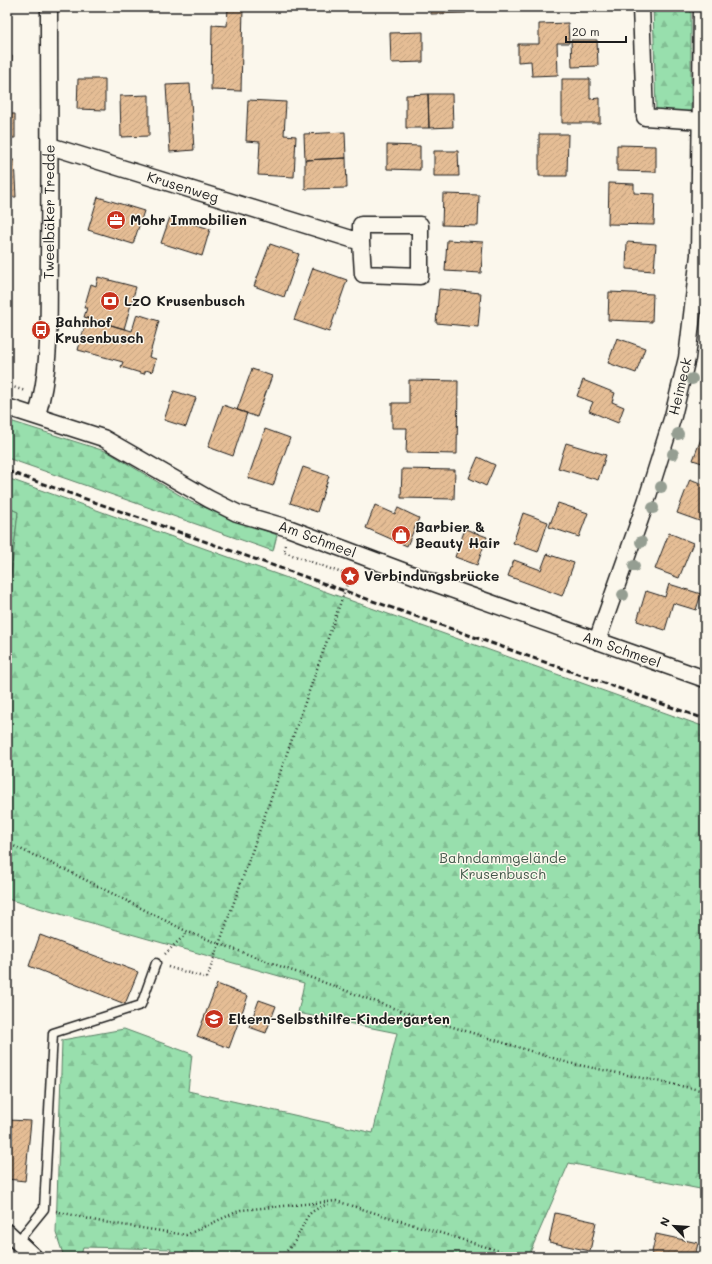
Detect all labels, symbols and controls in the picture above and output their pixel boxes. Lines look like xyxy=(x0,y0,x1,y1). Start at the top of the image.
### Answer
scale bar xyxy=(566,18,626,44)
text: 20 m xyxy=(572,23,600,39)
street label: Tweelbäker Tredde xyxy=(39,145,58,279)
street label: Krusenweg xyxy=(145,167,221,207)
office icon: Mohr Immobilien xyxy=(105,209,127,231)
place label: Mohr Immobilien xyxy=(130,210,247,229)
bank icon: LzO Krusenbusch xyxy=(99,290,121,312)
place label: LzO Krusenbusch xyxy=(124,291,245,310)
place label: Bahnhof Krusenbusch xyxy=(55,312,143,347)
bus stop icon: Bahnhof Krusenbusch xyxy=(30,319,52,341)
street label: Heimeck xyxy=(664,356,696,417)
street label: Am Schmeel xyxy=(276,516,359,562)
place label: Barbier & Beauty Hair xyxy=(415,517,500,552)
shop icon: Barbier & Beauty Hair xyxy=(390,524,412,546)
place icon: Verbindungsbrücke xyxy=(339,565,361,587)
place label: Verbindungsbrücke xyxy=(364,566,499,585)
street label: Am Schmeel xyxy=(581,627,664,672)
park label: Bahndammgelände Krusenbusch xyxy=(439,848,567,883)
school or university icon: Eltern-Selbsthilfe-Kindergarten xyxy=(203,1008,225,1030)
place label: Eltern-Selbsthilfe-Kindergarten xyxy=(228,1009,450,1028)
north arrow xyxy=(654,1206,694,1246)
text: N xyxy=(656,1215,673,1229)

